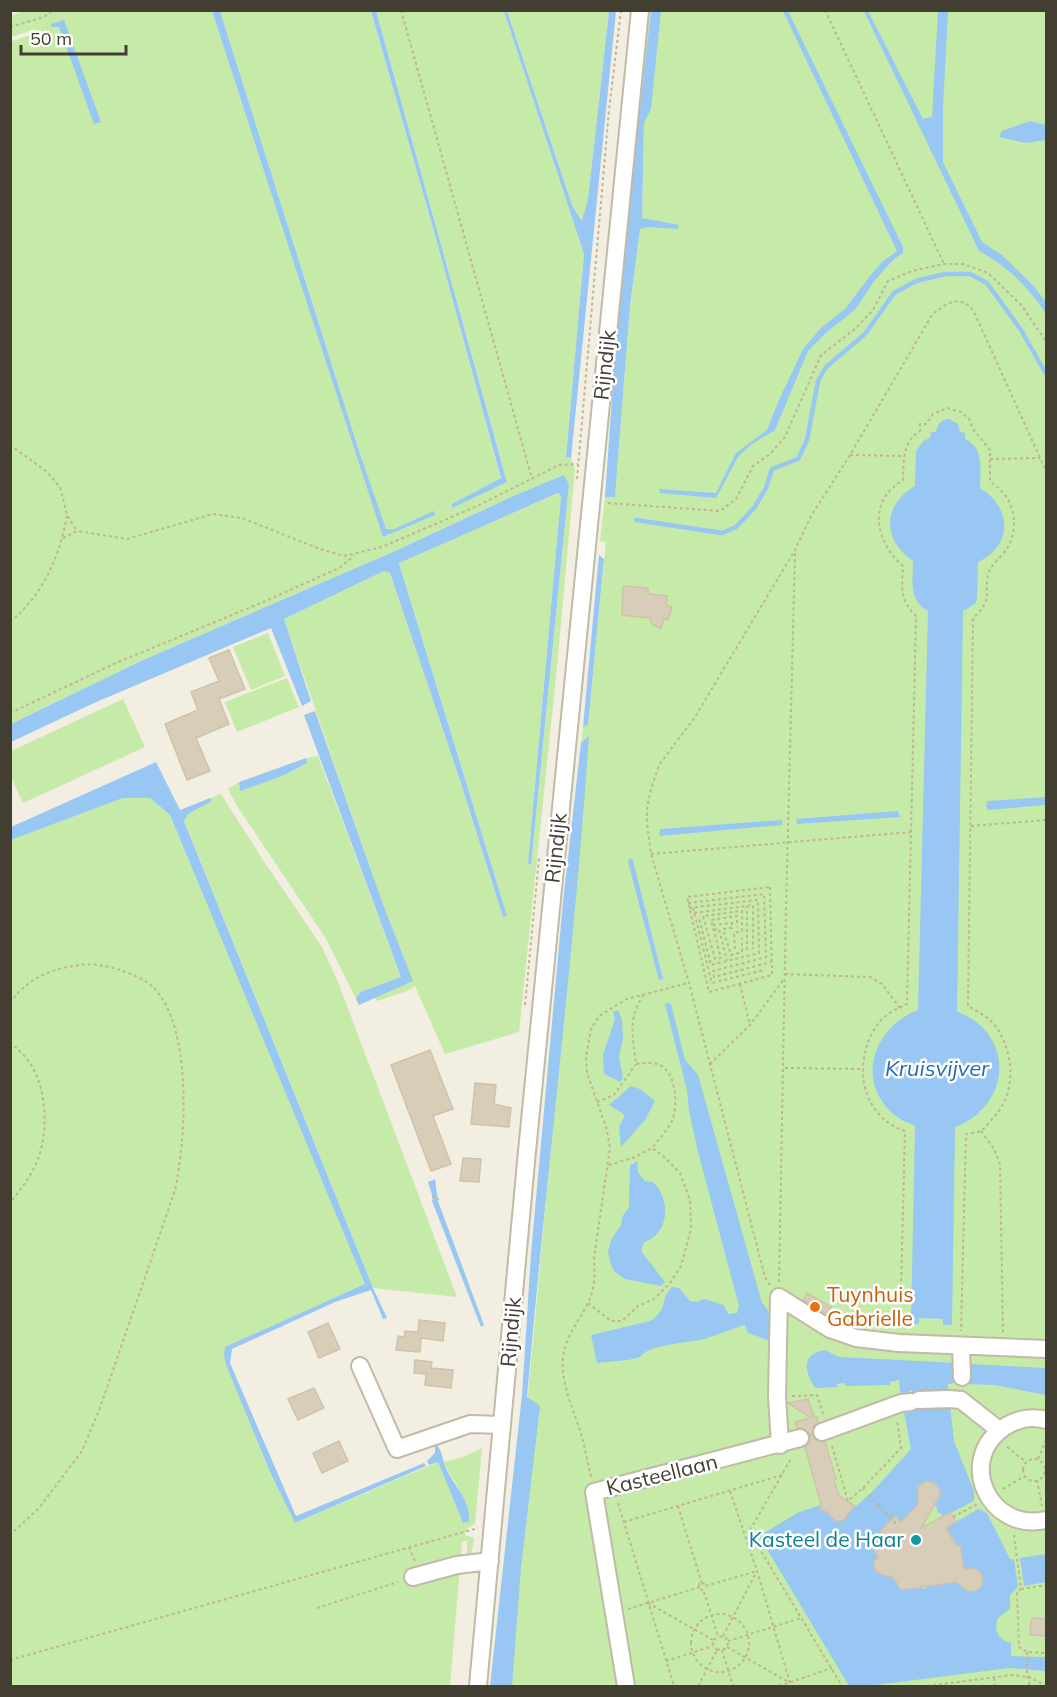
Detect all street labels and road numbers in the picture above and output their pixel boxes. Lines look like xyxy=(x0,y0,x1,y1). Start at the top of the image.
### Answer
street label: Rijndijk xyxy=(587,328,621,401)
street label: Rijndijk xyxy=(538,811,572,884)
street label: Rijndijk xyxy=(494,1296,526,1368)
street label: Kasteellaan xyxy=(603,1448,720,1500)

